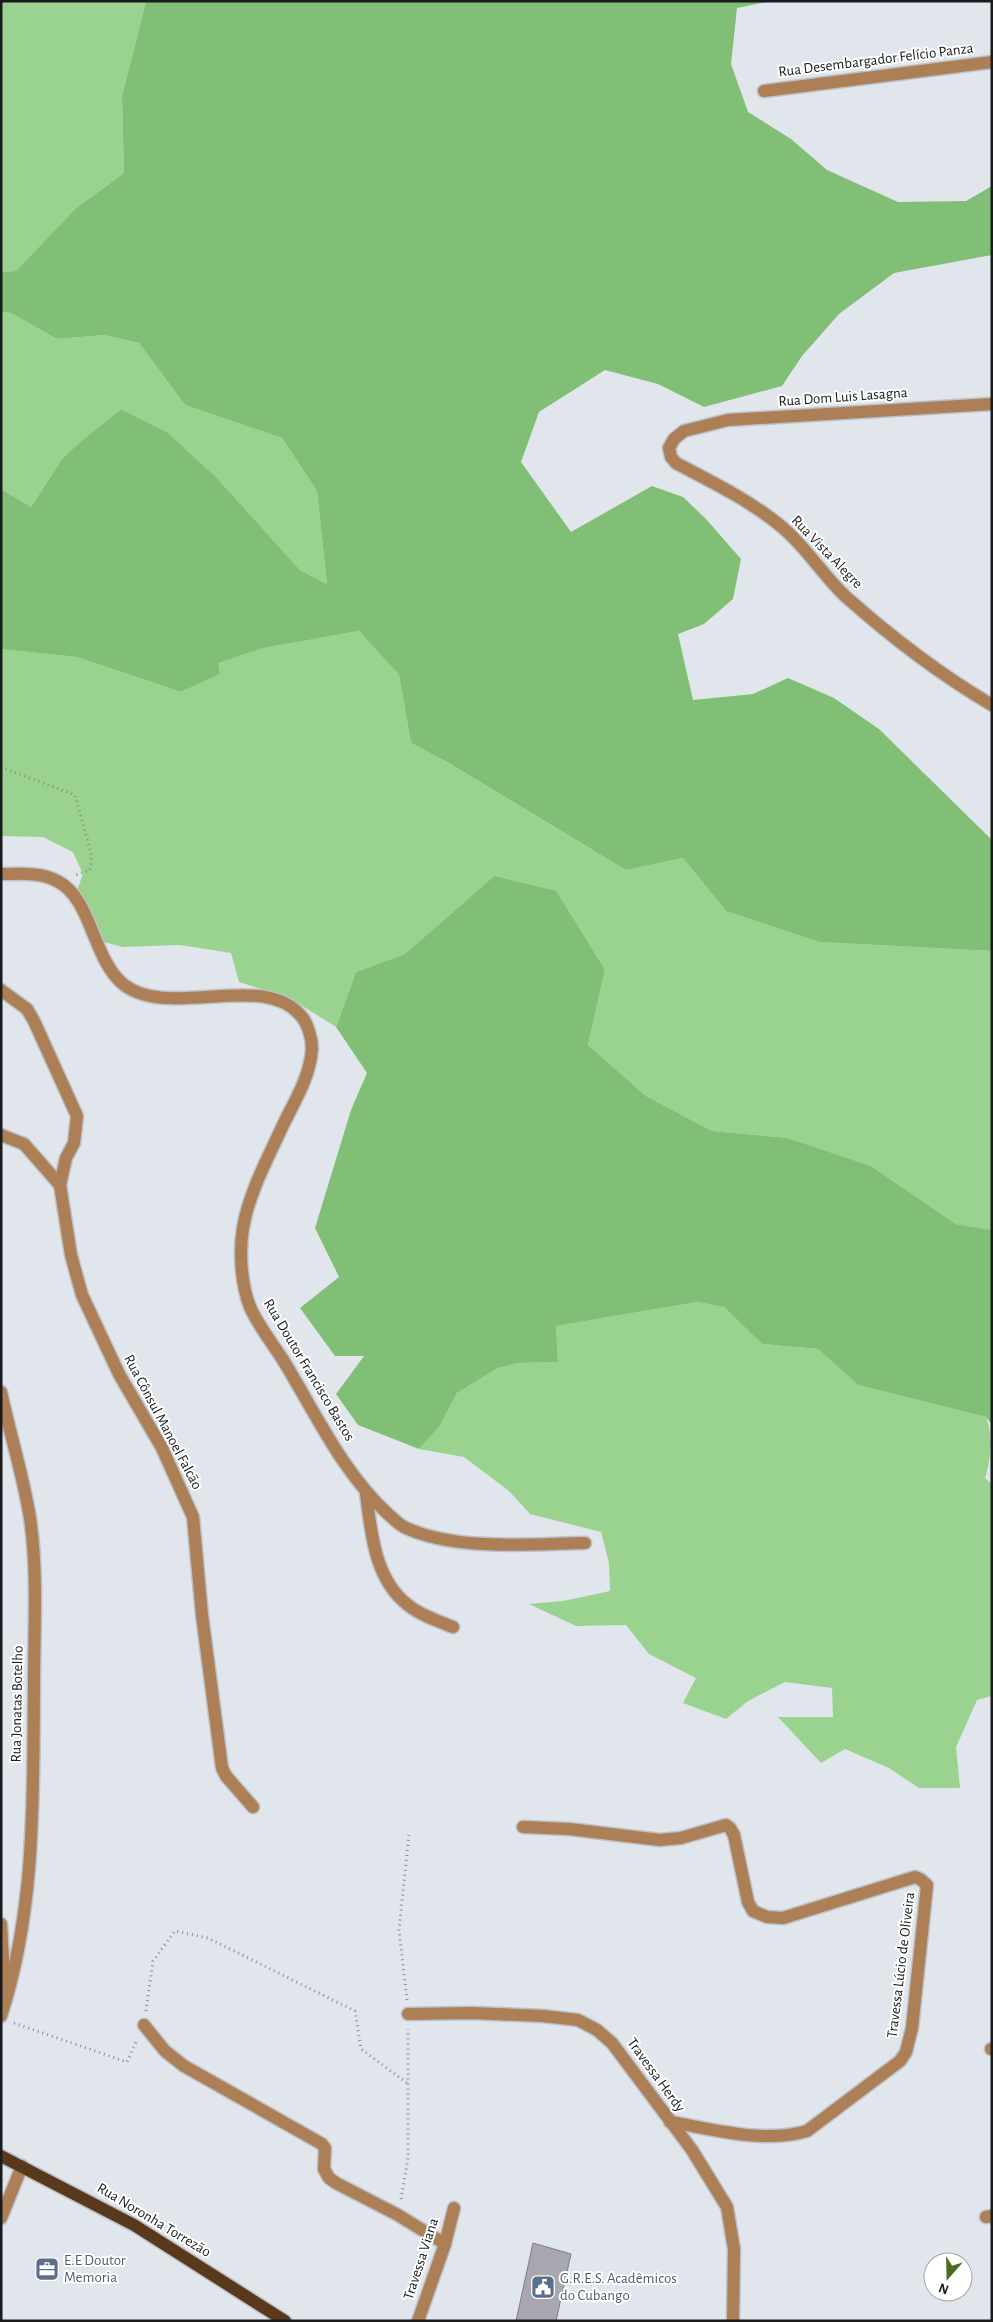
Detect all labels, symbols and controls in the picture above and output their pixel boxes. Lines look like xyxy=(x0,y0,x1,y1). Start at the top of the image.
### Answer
street label: Rua Desembargador Felício Panza xyxy=(778,41,974,79)
street label: Rua Dom Luis Lasagna xyxy=(778,385,908,409)
street label: Rua Vista Alegre xyxy=(789,513,865,591)
street label: Rua Doutor Francisco Bastos xyxy=(261,1296,357,1444)
street label: Rua Cônsul Manoel Falcão xyxy=(121,1352,205,1492)
street label: Rua Jonatas Botelho xyxy=(8,1646,26,1762)
street label: Travessa Lúcio de Oliveira xyxy=(885,1891,917,2039)
street label: Travessa Herdy xyxy=(624,2035,688,2115)
street label: Rua Noronha Torrezão xyxy=(94,2180,214,2260)
street label: Travessa Viana xyxy=(401,2216,441,2302)
north arrow xyxy=(923,2252,973,2302)
place label: E.E Doutor Memoria xyxy=(64,2253,126,2285)
office icon: E.E Doutor Memoria xyxy=(34,2256,60,2282)
place label: G.R.E.S. Acadêmicos do Cubango xyxy=(560,2271,677,2303)
public building icon: G.R.E.S. Acadêmicos do Cubango xyxy=(530,2274,556,2300)
text: N xyxy=(937,2280,951,2297)

